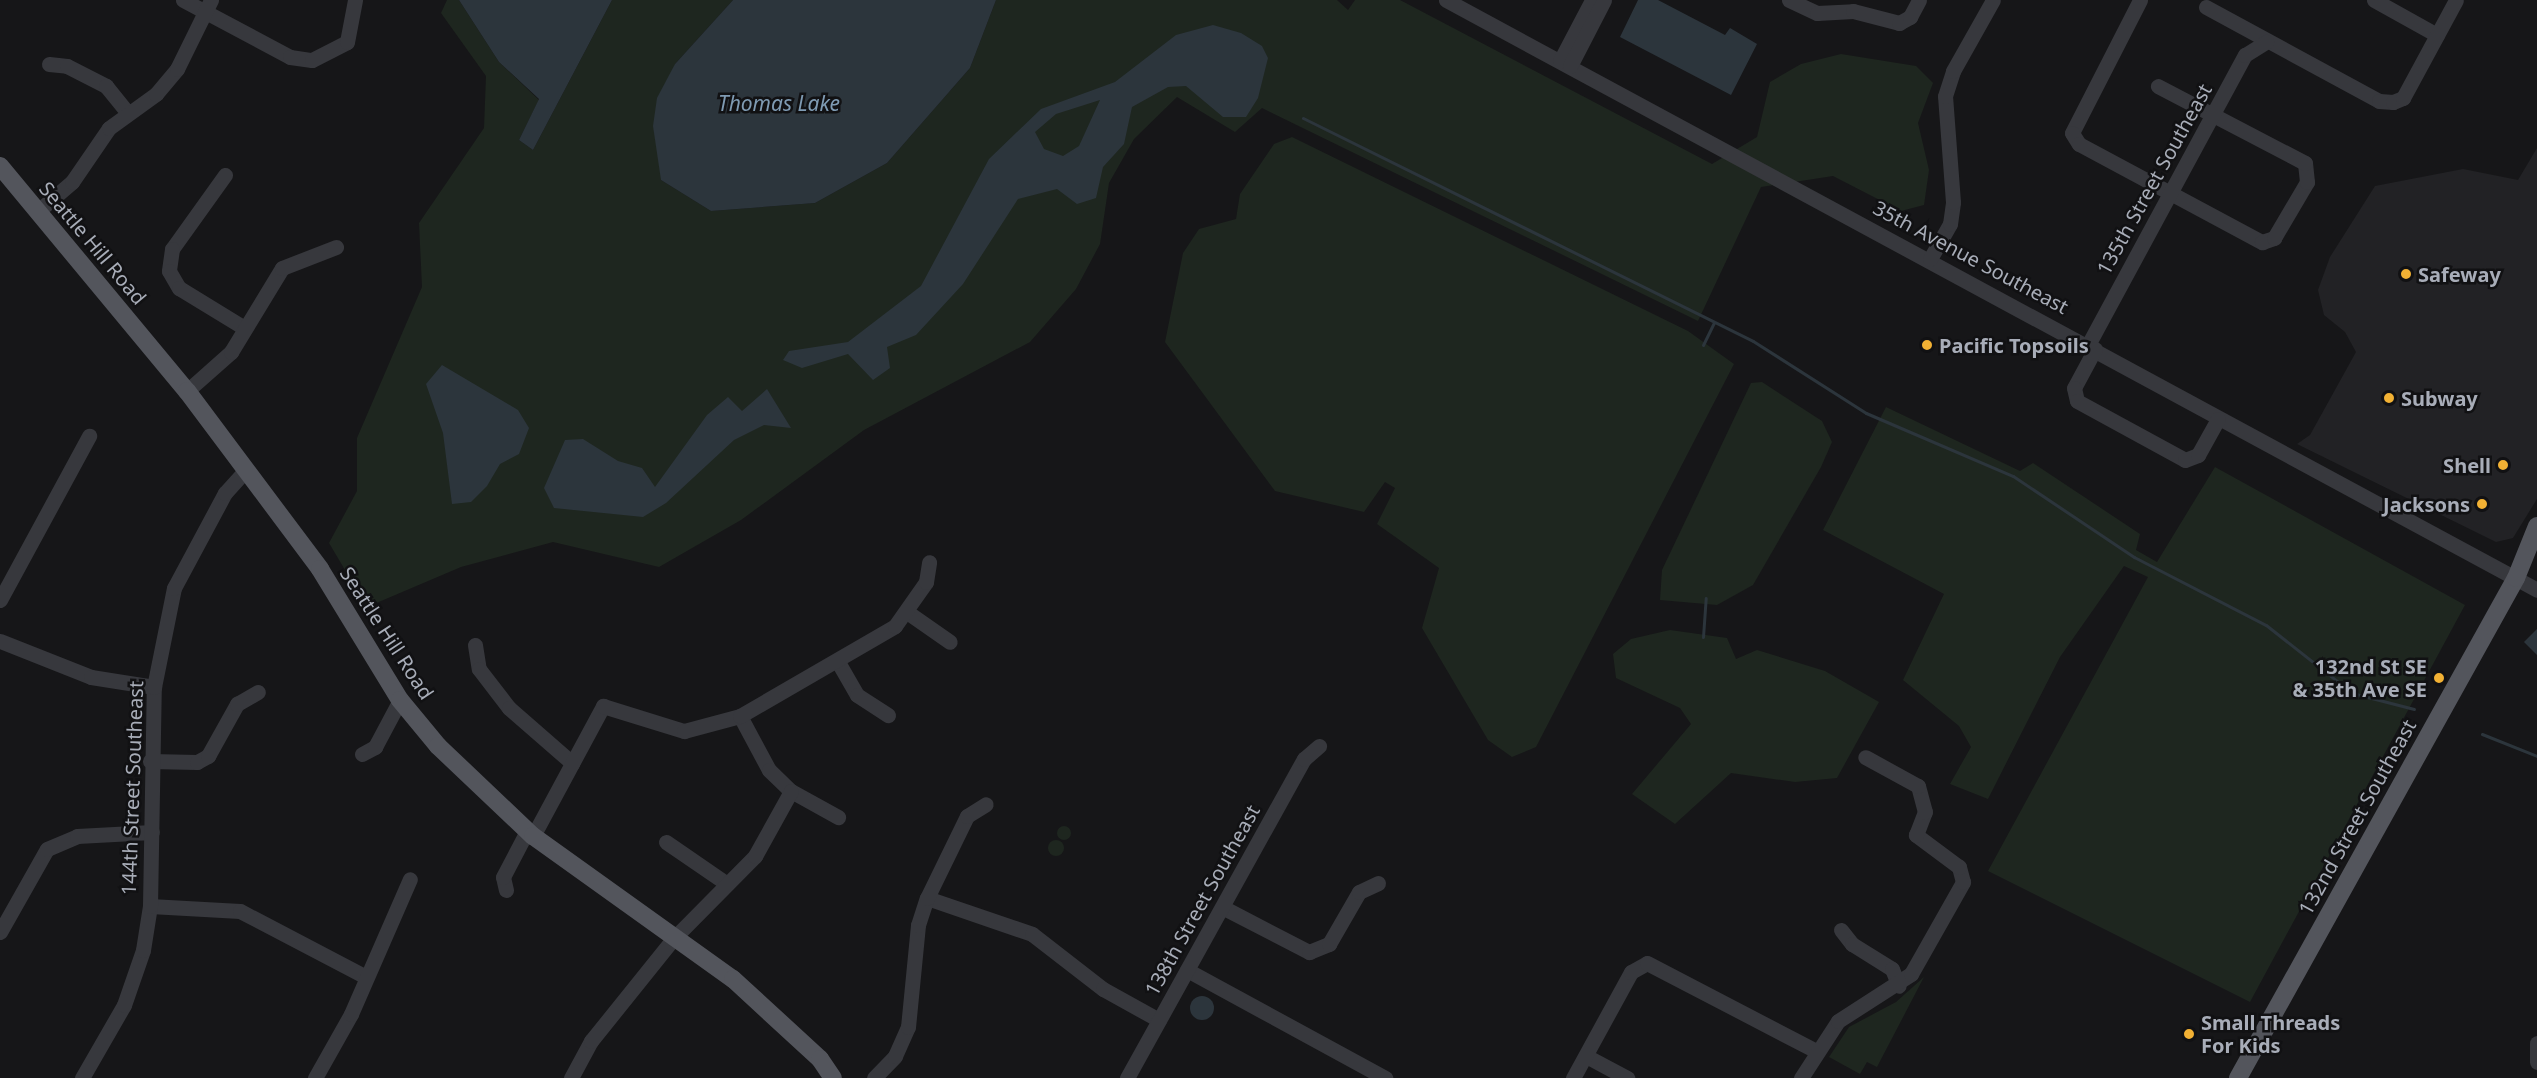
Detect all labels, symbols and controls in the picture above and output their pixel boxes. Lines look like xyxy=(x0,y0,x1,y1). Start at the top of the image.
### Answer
street label: 135th Street Southeast xyxy=(2092,79,2216,279)
water label: Thomas Lake xyxy=(718,90,840,116)
street label: Seattle Hill Road xyxy=(35,177,151,309)
street label: 35th Avenue Southeast xyxy=(1869,195,2073,319)
place label: Safeway xyxy=(2418,262,2501,286)
marker: Safeway xyxy=(2399,267,2413,281)
place label: Pacific Topsoils xyxy=(1939,333,2089,357)
marker: Pacific Topsoils xyxy=(1920,338,1934,352)
place label: Subway xyxy=(2401,386,2478,410)
marker: Subway xyxy=(2382,391,2396,405)
place label: Shell xyxy=(2443,453,2491,477)
marker: Shell xyxy=(2496,458,2510,472)
place label: Jacksons xyxy=(2383,492,2470,516)
marker: Jacksons xyxy=(2475,497,2489,511)
street label: Seattle Hill Road xyxy=(335,562,439,704)
place label: 132nd St SE & 35th Ave SE xyxy=(2292,654,2427,701)
marker: 132nd St SE & 35th Ave SE xyxy=(2432,671,2446,685)
street label: 144th Street Southeast xyxy=(116,680,148,896)
street label: 132nd Street Southeast xyxy=(2293,715,2421,919)
street label: 138th Street Southeast xyxy=(1140,800,1264,1000)
place label: Small Threads For Kids xyxy=(2201,1011,2340,1058)
marker: Small Threads For Kids xyxy=(2182,1027,2196,1041)

